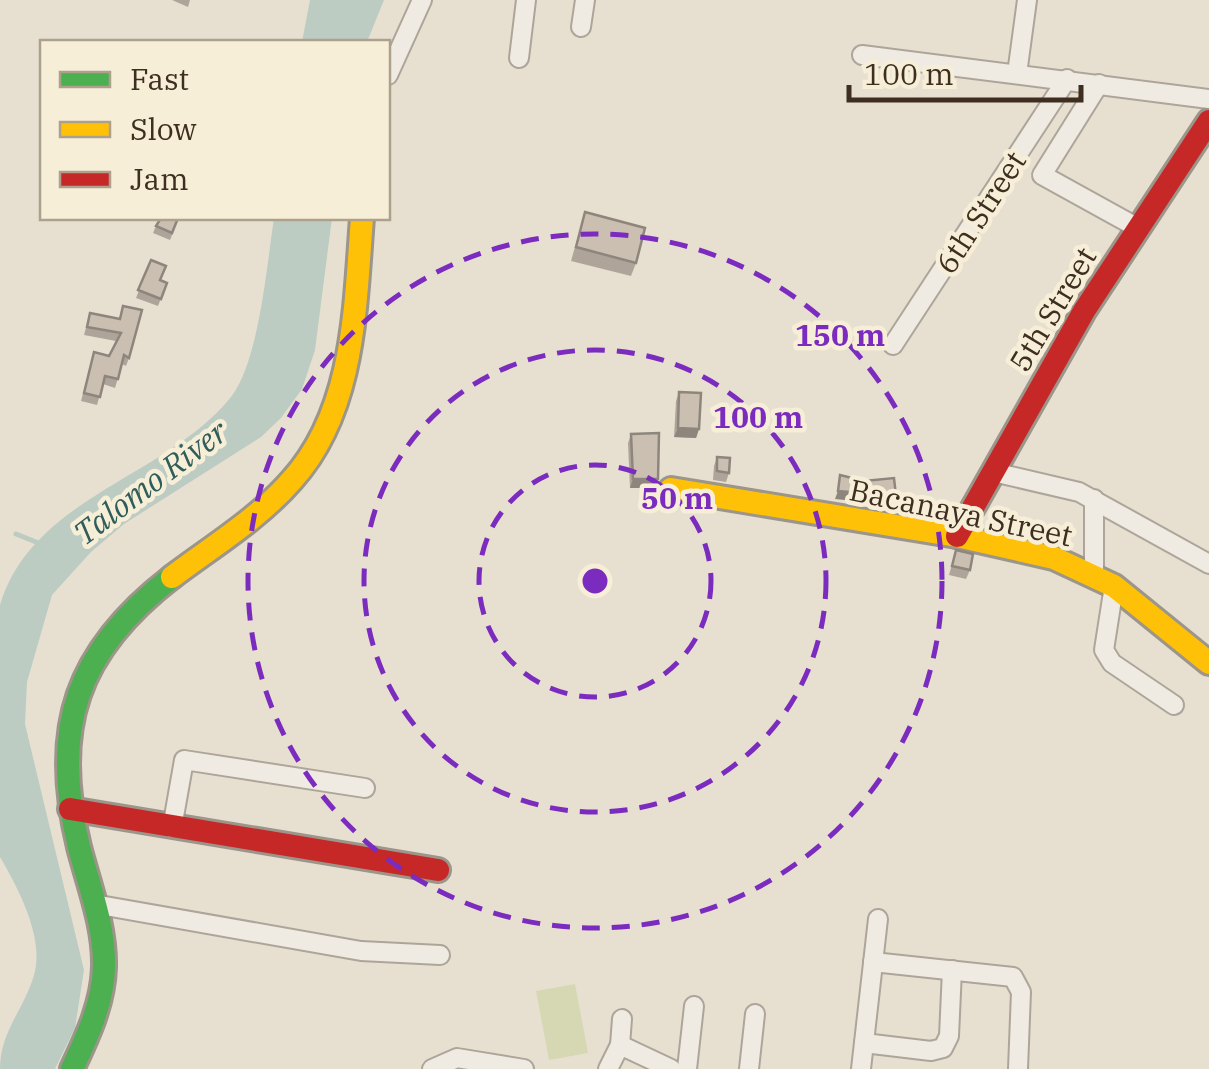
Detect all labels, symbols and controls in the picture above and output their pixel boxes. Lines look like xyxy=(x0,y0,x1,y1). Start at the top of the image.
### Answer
legend xyxy=(40,40,390,220)
scale bar xyxy=(849,40,1082,102)
text: 100 m xyxy=(864,54,954,93)
text: Fast xyxy=(130,59,189,98)
text: Slow xyxy=(130,109,197,148)
street label: 6th Street xyxy=(926,143,1034,281)
text: Jam xyxy=(130,159,189,198)
street label: 5th Street xyxy=(1000,240,1104,378)
text: 150 m xyxy=(795,315,885,354)
text: 100 m xyxy=(713,397,803,436)
water label: Talomo River xyxy=(65,410,236,554)
street label: Bacanaya Street xyxy=(846,469,1076,555)
text: 50 m xyxy=(641,478,713,517)
centre of rings xyxy=(577,563,613,599)

